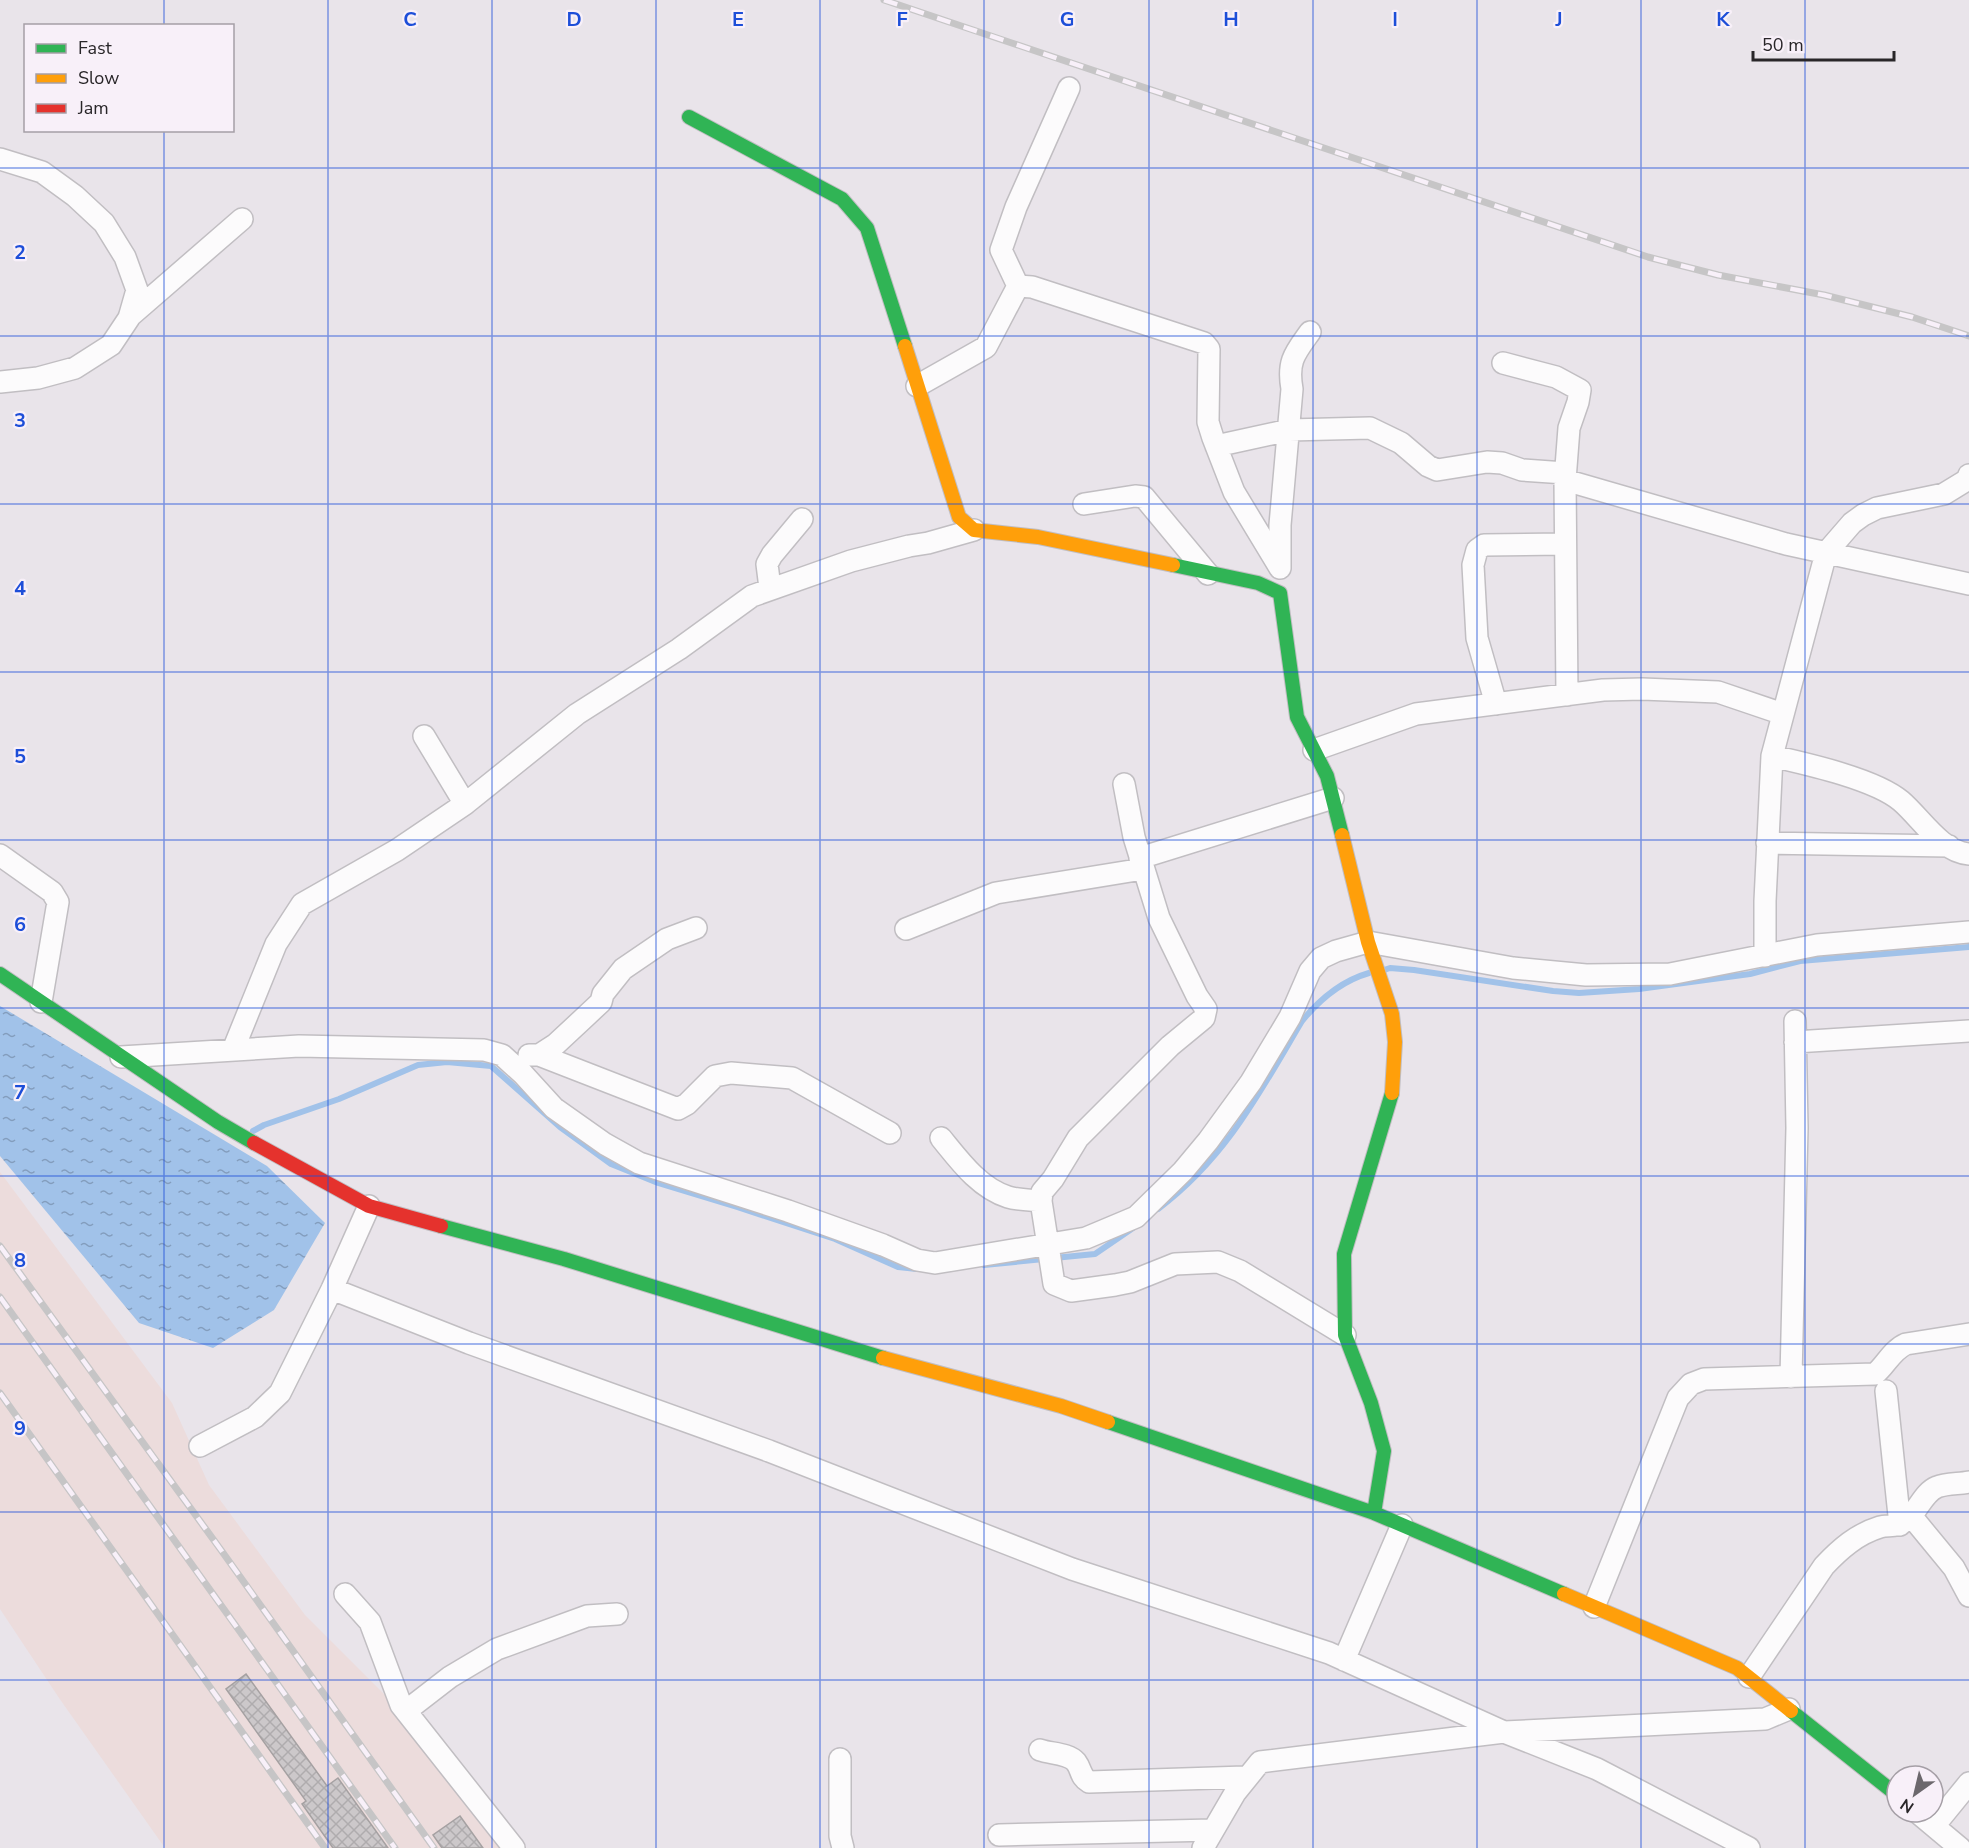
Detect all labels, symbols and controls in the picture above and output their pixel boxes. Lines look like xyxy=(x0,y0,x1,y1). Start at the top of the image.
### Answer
text: C xyxy=(403,6,417,33)
text: D xyxy=(566,6,582,33)
text: E xyxy=(732,6,744,33)
text: F xyxy=(896,6,908,33)
text: G xyxy=(1060,6,1074,33)
text: H xyxy=(1223,6,1239,33)
text: I xyxy=(1392,6,1398,33)
text: J xyxy=(1554,6,1563,33)
text: K xyxy=(1716,6,1730,33)
legend xyxy=(24,24,234,132)
scale bar xyxy=(1753,24,1894,62)
text: 50 m xyxy=(1762,33,1804,57)
text: Fast xyxy=(78,36,113,60)
text: Slow xyxy=(78,66,119,90)
text: Jam xyxy=(77,96,109,120)
text: 2 xyxy=(14,239,26,266)
text: 3 xyxy=(14,407,26,434)
text: 4 xyxy=(14,575,26,602)
text: 5 xyxy=(14,743,26,770)
text: 6 xyxy=(14,911,26,938)
text: 7 xyxy=(14,1079,26,1106)
text: 8 xyxy=(14,1247,26,1274)
text: 9 xyxy=(14,1415,26,1442)
north arrow xyxy=(1885,1764,1945,1824)
text: N xyxy=(1896,1793,1918,1818)

